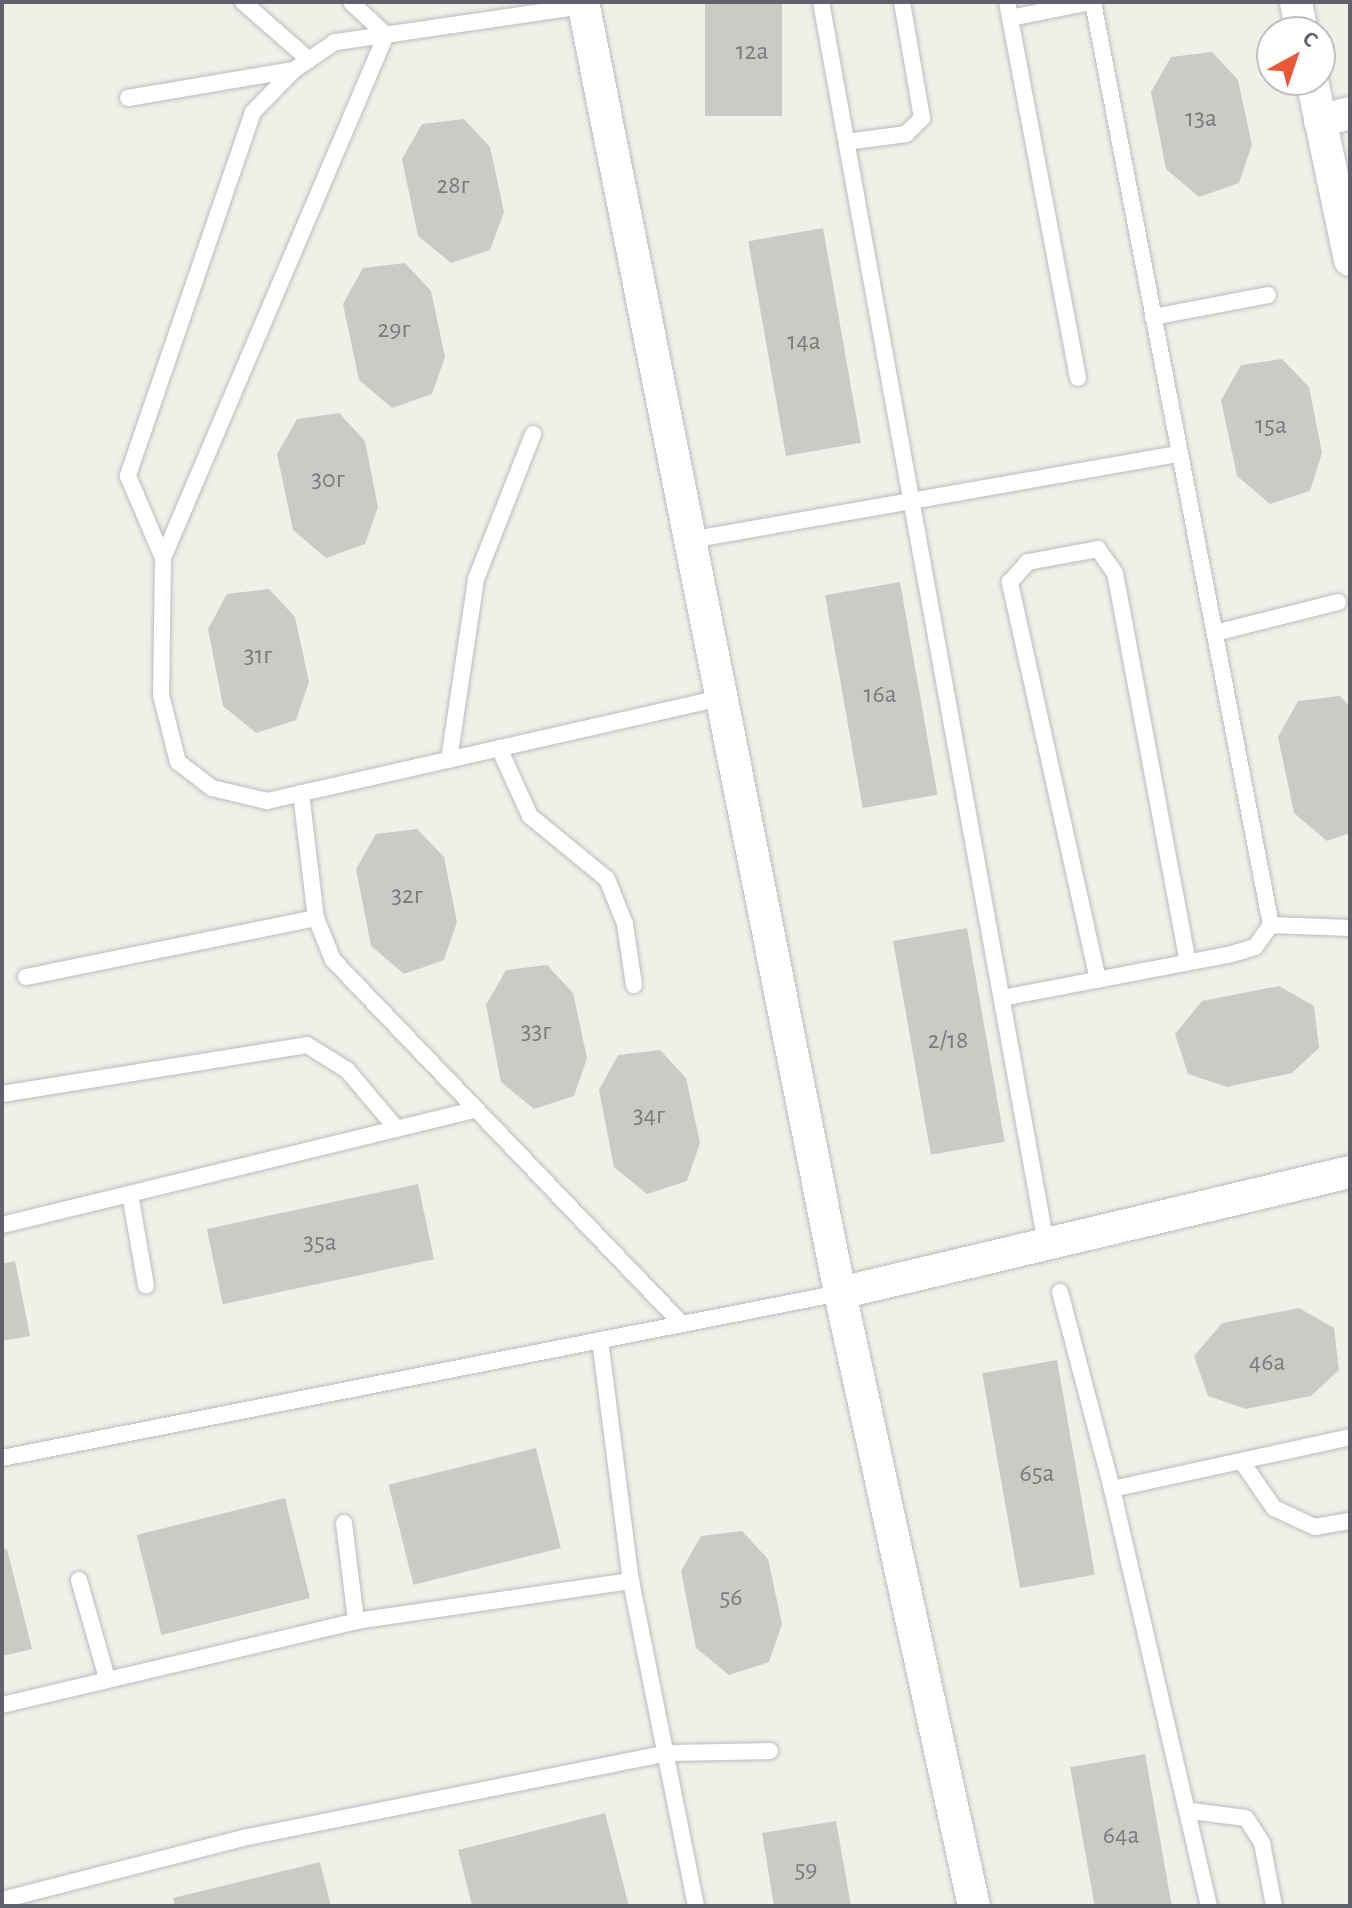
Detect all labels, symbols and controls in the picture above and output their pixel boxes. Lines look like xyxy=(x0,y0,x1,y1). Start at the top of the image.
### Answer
north arrow xyxy=(1256,16,1336,96)
text: С xyxy=(1298,27,1322,51)
house number: 12а xyxy=(736,36,768,68)
house number: 13а xyxy=(1185,103,1217,135)
house number: 28г xyxy=(436,170,470,202)
house number: 29г xyxy=(377,314,411,346)
house number: 14а xyxy=(787,326,821,358)
house number: 15а xyxy=(1255,410,1287,442)
house number: 30г xyxy=(311,464,345,496)
house number: 31г xyxy=(244,640,272,672)
house number: 16а xyxy=(863,679,897,711)
house number: 32г xyxy=(391,880,423,912)
house number: 33г xyxy=(521,1016,551,1048)
house number: 2/18 xyxy=(928,1025,968,1057)
house number: 34г xyxy=(633,1100,665,1132)
house number: 35а xyxy=(303,1227,337,1259)
house number: 46а xyxy=(1249,1347,1285,1379)
house number: 65а xyxy=(1020,1458,1054,1490)
house number: 56 xyxy=(719,1582,743,1614)
house number: 64а xyxy=(1103,1820,1139,1852)
house number: 59 xyxy=(794,1854,818,1886)

